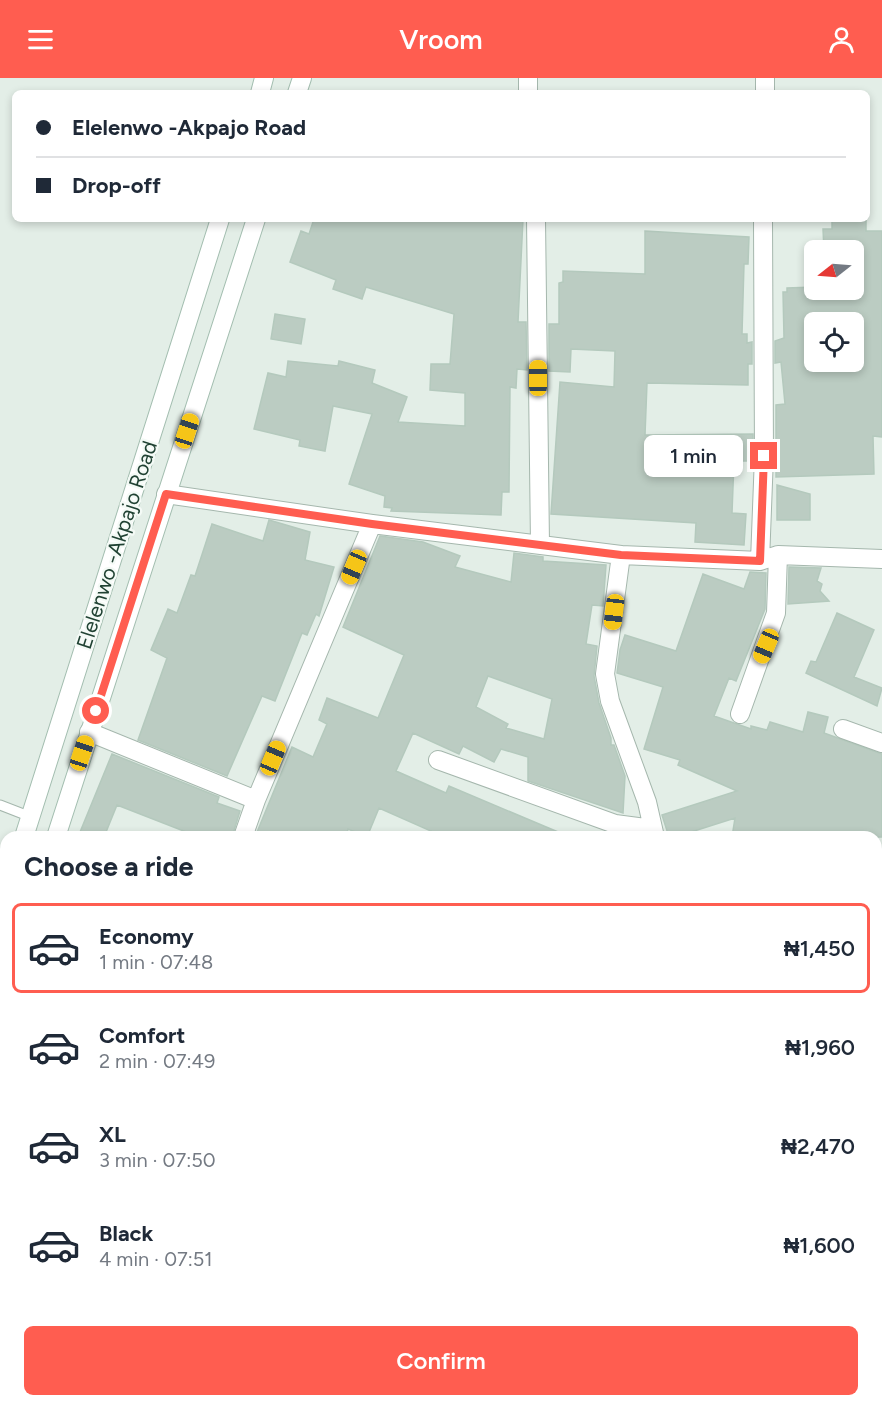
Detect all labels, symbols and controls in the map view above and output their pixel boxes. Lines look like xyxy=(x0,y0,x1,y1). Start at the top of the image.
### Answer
icon: menu xyxy=(24,23,57,56)
text: Vroom xyxy=(399,23,483,56)
icon: person xyxy=(825,23,858,56)
text: Elelenwo -Akpajo Road xyxy=(72,114,306,141)
text: Drop-off xyxy=(72,172,161,199)
north arrow xyxy=(804,240,864,300)
map controls xyxy=(804,240,864,372)
button: locate xyxy=(804,312,864,372)
car xyxy=(529,360,547,396)
car xyxy=(173,411,201,451)
callout: 1 min xyxy=(644,435,743,477)
street label: Elelenwo -Akpajo Road xyxy=(71,438,162,652)
route end xyxy=(750,442,777,469)
text: 1 min xyxy=(670,444,717,468)
car xyxy=(339,547,369,587)
car xyxy=(603,593,625,631)
car xyxy=(751,626,781,666)
route start xyxy=(82,697,109,724)
car xyxy=(68,733,96,773)
car xyxy=(258,738,288,778)
text: Choose a ride xyxy=(24,850,193,883)
icon: car xyxy=(27,921,81,975)
text: Economy xyxy=(99,923,194,950)
text: ₦1,450 xyxy=(784,935,855,962)
text: 1 min · 07:48 xyxy=(99,950,213,974)
icon: car xyxy=(27,1020,81,1074)
text: Comfort xyxy=(99,1022,185,1049)
text: ₦1,960 xyxy=(785,1034,855,1061)
text: 2 min · 07:49 xyxy=(99,1049,215,1073)
icon: car xyxy=(27,1119,81,1173)
text: XL xyxy=(99,1121,126,1148)
text: ₦2,470 xyxy=(781,1133,855,1160)
text: 3 min · 07:50 xyxy=(99,1148,216,1172)
icon: car xyxy=(27,1218,81,1272)
text: Black xyxy=(99,1220,153,1247)
text: ₦1,600 xyxy=(783,1232,855,1259)
text: 4 min · 07:51 xyxy=(99,1247,213,1271)
button: Confirm xyxy=(24,1326,858,1395)

